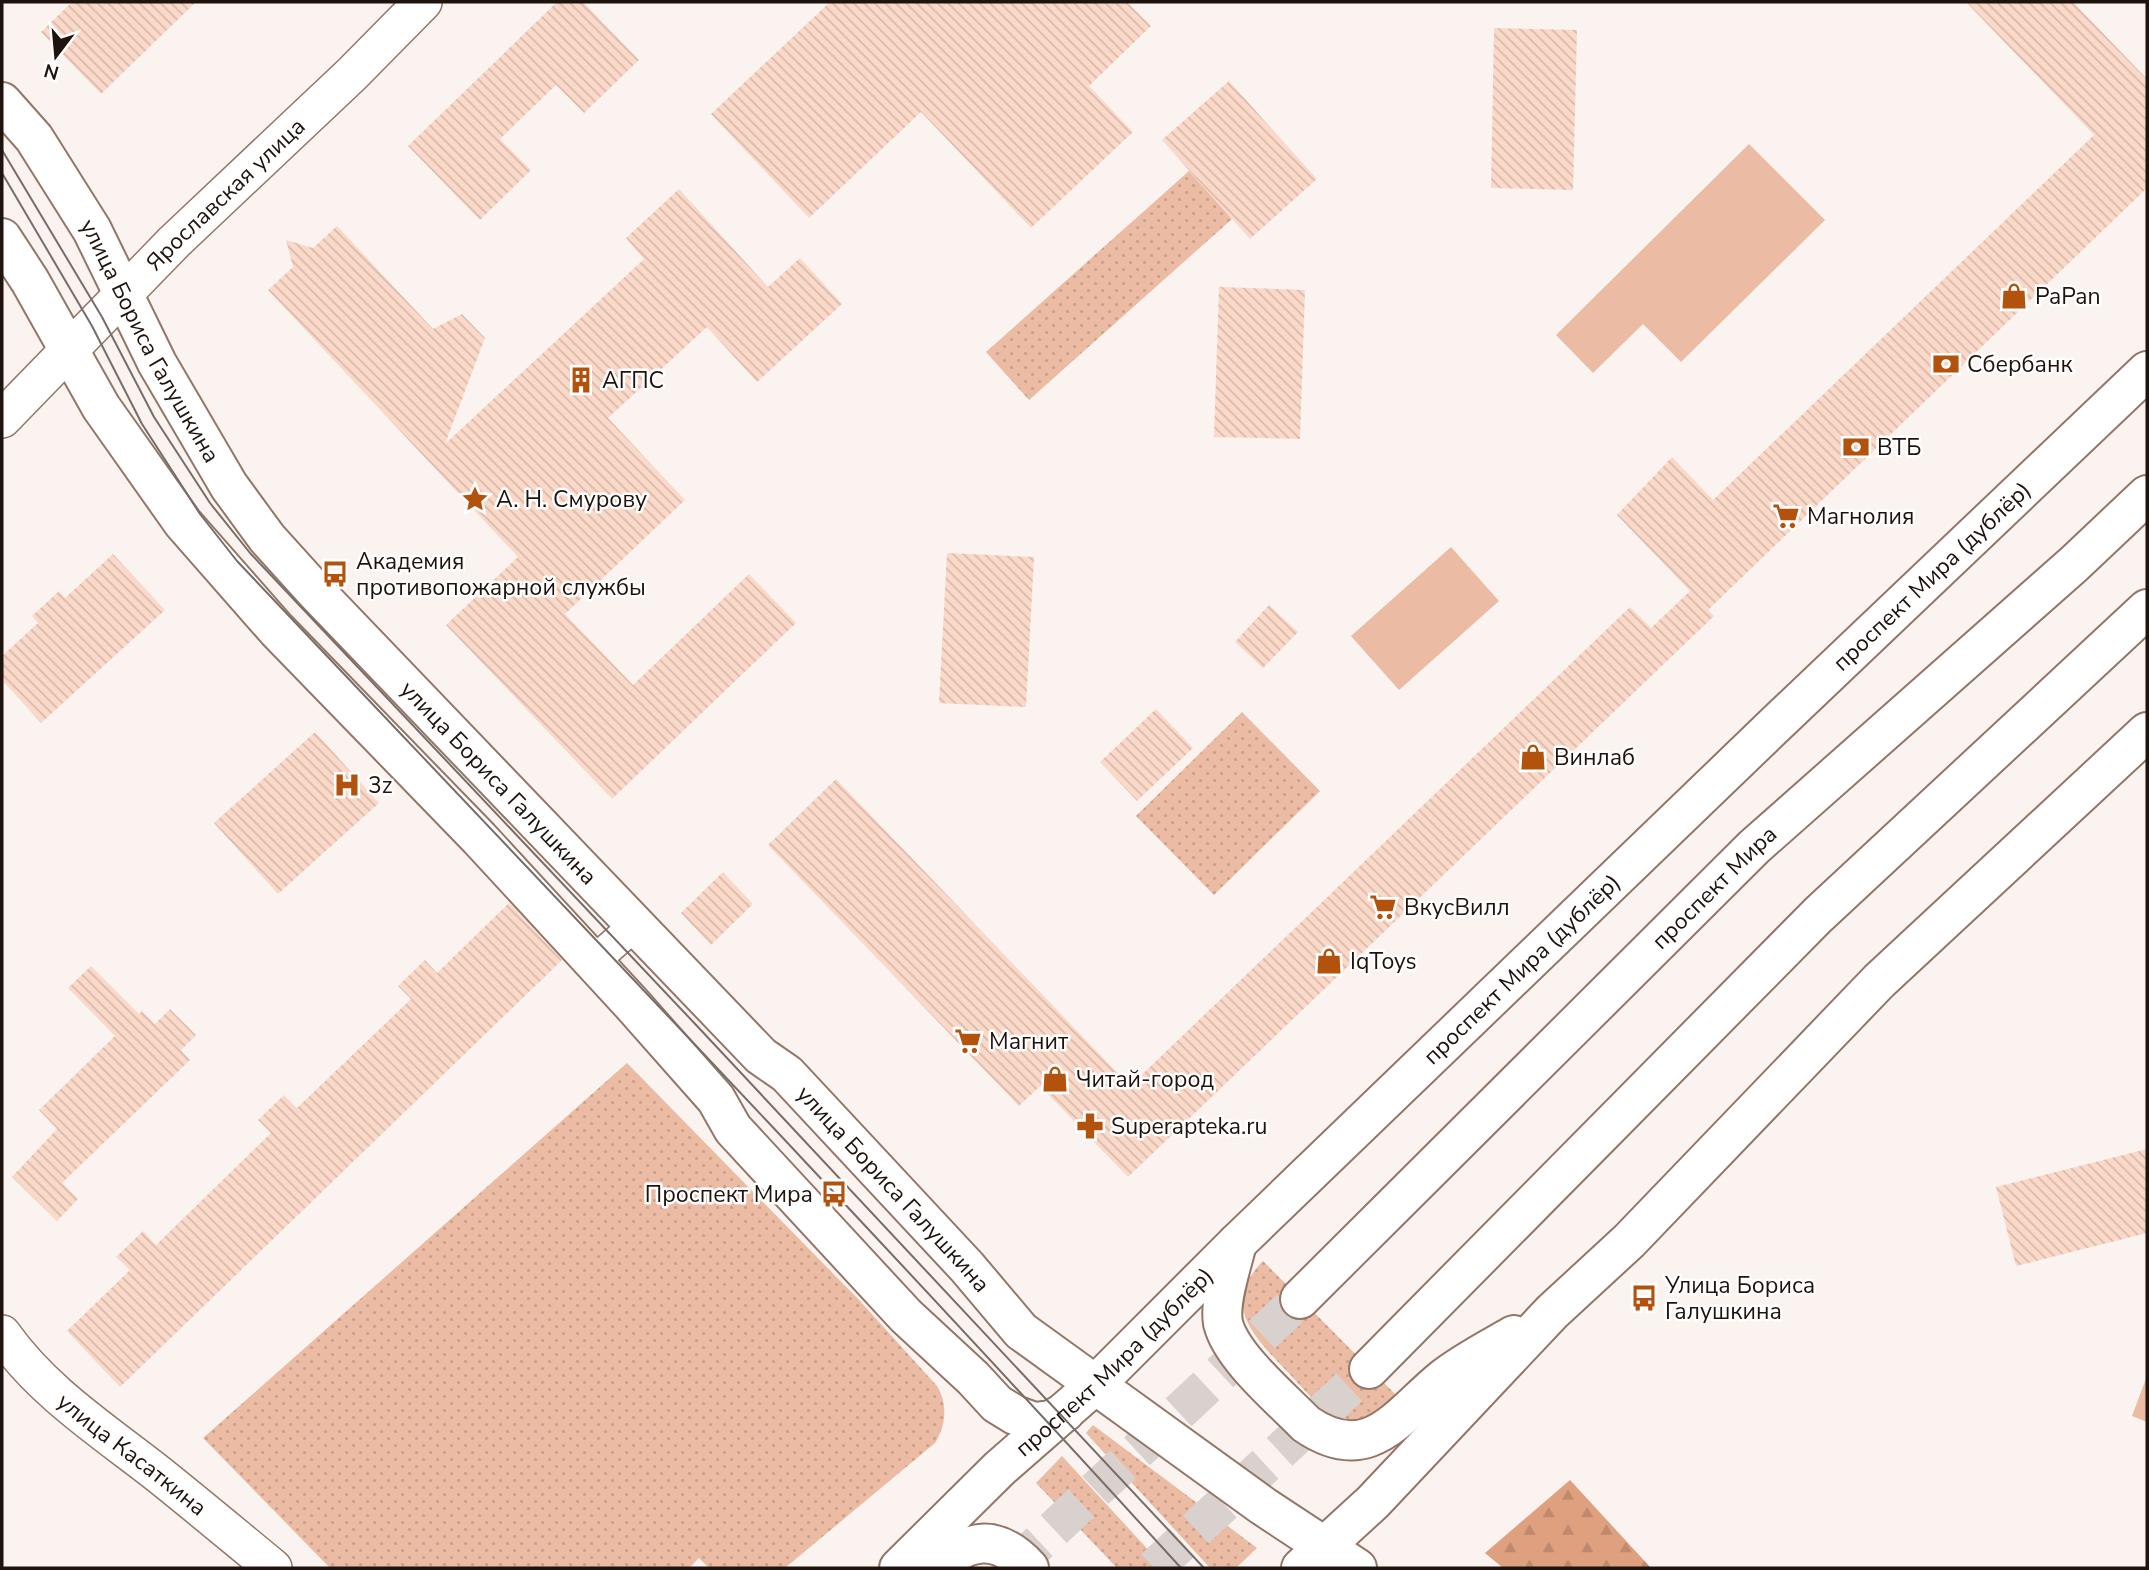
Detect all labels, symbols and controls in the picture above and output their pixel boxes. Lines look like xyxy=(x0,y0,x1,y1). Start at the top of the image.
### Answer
north arrow xyxy=(21,21,91,91)
text: N xyxy=(41,57,62,86)
street label: Ярославская улица xyxy=(139,111,312,277)
street label: улица Бориса Галушкина xyxy=(73,213,227,468)
shop icon: PaPan xyxy=(1999,281,2029,311)
place label: PaPan xyxy=(2035,281,2100,312)
bank icon: Сбербанк xyxy=(1931,349,1961,379)
place label: Сбербанк xyxy=(1967,349,2074,380)
building icon: АГПС xyxy=(566,365,596,395)
place label: АГПС xyxy=(602,365,664,396)
bank icon: ВТБ xyxy=(1841,432,1871,462)
place label: ВТБ xyxy=(1877,432,1921,463)
street label: проспект Мира (дублёр) xyxy=(1826,474,2037,678)
place icon: А. Н. Смурову xyxy=(460,484,490,514)
place label: А. Н. Смурову xyxy=(496,484,647,515)
supermarket icon: Магнолия xyxy=(1771,501,1801,531)
place label: Магнолия xyxy=(1807,501,1914,532)
place label: Академия противопожарной службы xyxy=(356,546,646,603)
bus stop icon: Академия противопожарной службы xyxy=(320,559,350,589)
street label: улица Бориса Галушкина xyxy=(394,674,604,891)
shop icon: Винлаб xyxy=(1518,742,1548,772)
place label: Винлаб xyxy=(1554,742,1635,773)
hospital icon: 3z xyxy=(332,770,362,800)
place label: 3z xyxy=(368,770,392,801)
street label: проспект Мира xyxy=(1645,818,1783,956)
street label: проспект Мира (дублёр) xyxy=(1416,867,1627,1071)
supermarket icon: ВкусВилл xyxy=(1368,892,1398,922)
place label: ВкусВилл xyxy=(1404,892,1510,923)
shop icon: IqToys xyxy=(1314,946,1344,976)
place label: IqToys xyxy=(1350,946,1417,977)
supermarket icon: Магнит xyxy=(953,1026,983,1056)
place label: Магнит xyxy=(989,1026,1069,1057)
shop icon: Читай-город xyxy=(1040,1064,1070,1094)
place label: Читай-город xyxy=(1076,1064,1214,1095)
street label: улица Бориса Галушкина xyxy=(790,1079,997,1299)
pharmacy icon: Superapteka.ru xyxy=(1075,1111,1105,1141)
place label: Superapteka.ru xyxy=(1111,1111,1267,1142)
place label: Проспект Мира xyxy=(645,1179,813,1210)
bus stop icon: Проспект Мира xyxy=(819,1179,849,1209)
street label: проспект Мира (дублёр) xyxy=(1008,1260,1220,1463)
place label: Улица Бориса Галушкина xyxy=(1664,1270,1815,1327)
bus stop icon: Улица Бориса Галушкина xyxy=(1629,1283,1659,1313)
street label: улица Касаткина xyxy=(51,1386,213,1523)

